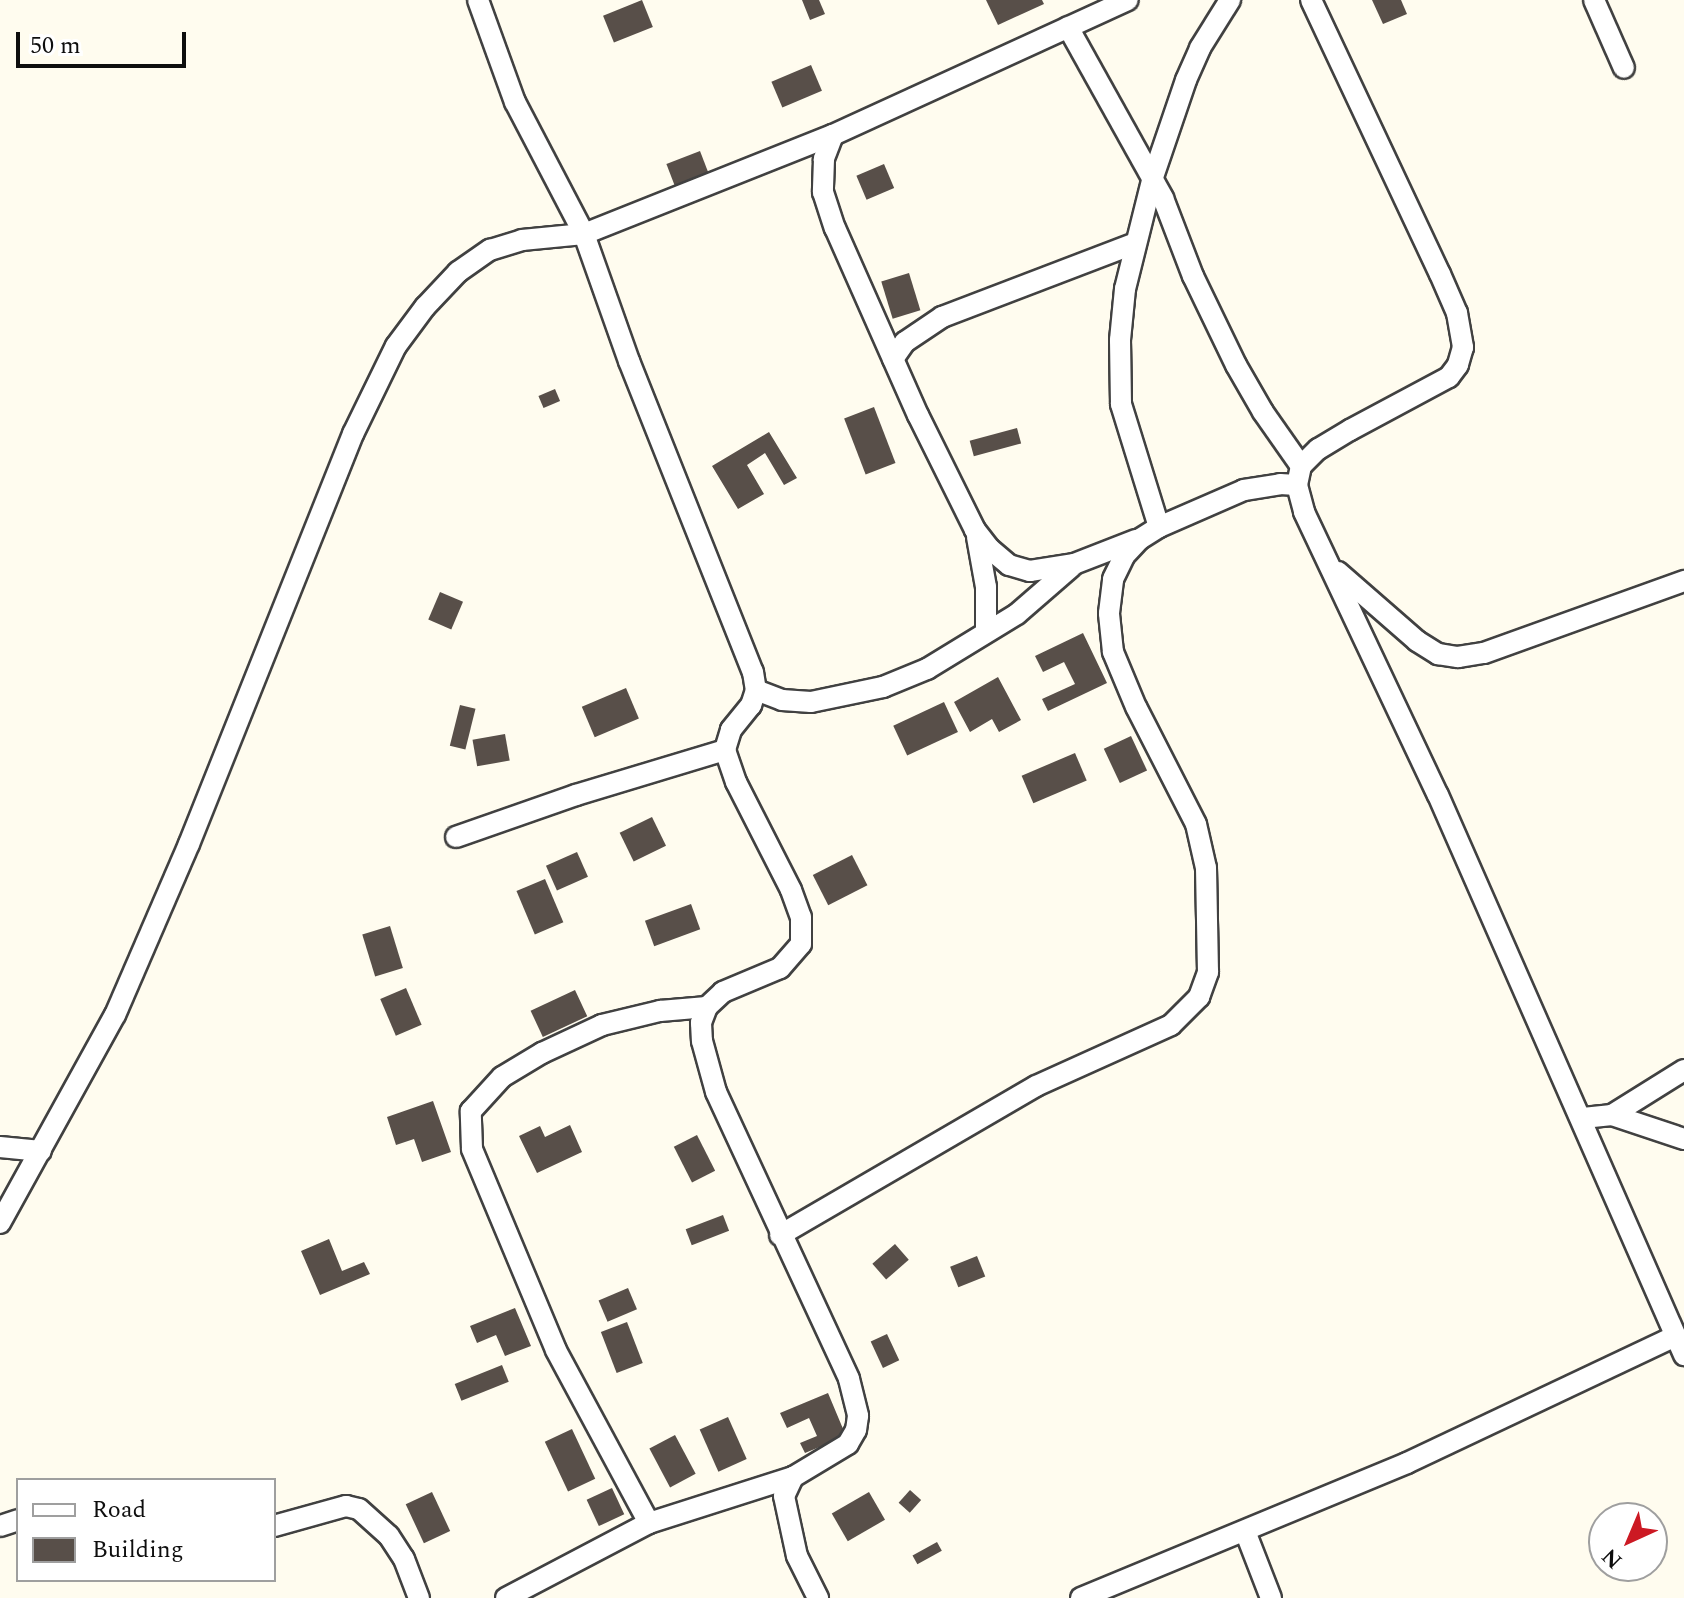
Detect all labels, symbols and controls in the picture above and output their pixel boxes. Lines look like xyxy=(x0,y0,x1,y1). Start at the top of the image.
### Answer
scale bar xyxy=(20,16,190,66)
text: 50 m xyxy=(30,28,81,64)
legend xyxy=(16,1478,276,1582)
text: Road xyxy=(92,1492,146,1528)
north arrow xyxy=(1588,1502,1668,1582)
text: Building xyxy=(92,1532,184,1568)
text: N xyxy=(1594,1540,1630,1576)

